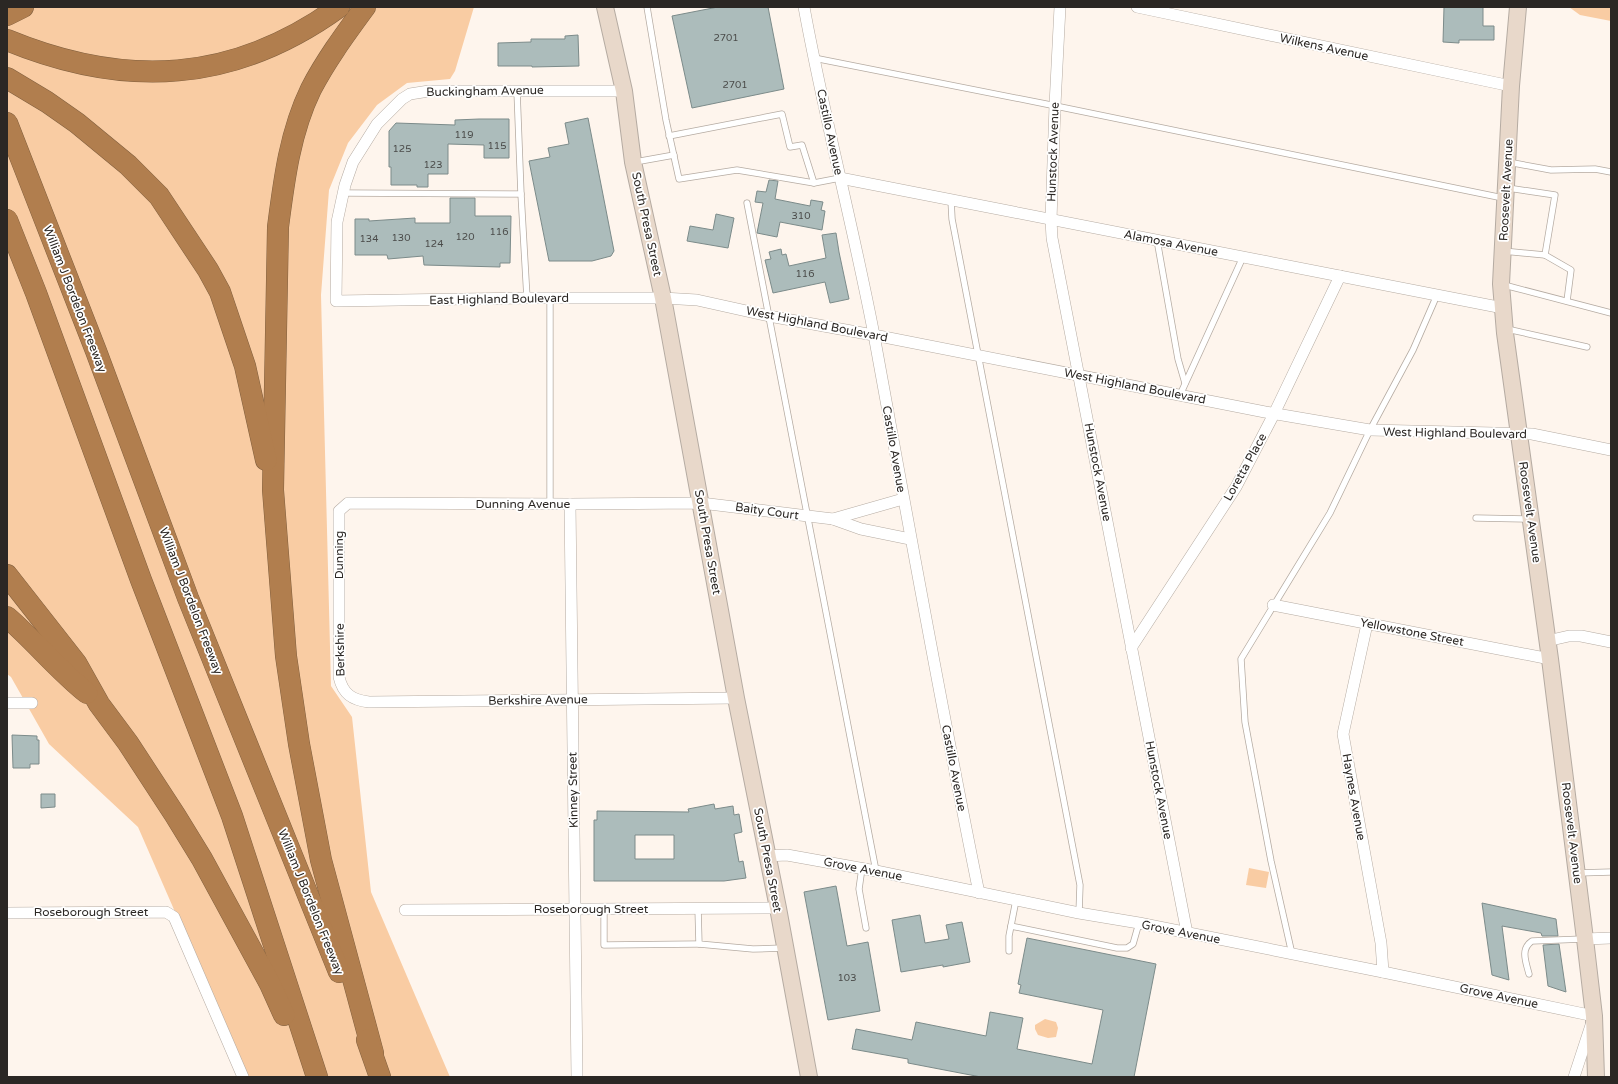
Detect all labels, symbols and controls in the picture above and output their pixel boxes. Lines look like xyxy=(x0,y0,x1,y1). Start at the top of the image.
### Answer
street label: Wilkens Avenue xyxy=(1278,31,1370,63)
house number: 2701 xyxy=(713,32,739,44)
house number: 2701 xyxy=(722,79,748,91)
street label: Buckingham Avenue xyxy=(426,83,544,99)
street label: Castillo Avenue xyxy=(814,88,846,177)
street label: Hunstock Avenue xyxy=(1044,102,1062,202)
house number: 119 xyxy=(455,129,473,141)
street label: Roosevelt Avenue xyxy=(1496,138,1516,241)
house number: 115 xyxy=(488,140,506,152)
house number: 125 xyxy=(393,143,411,155)
house number: 123 xyxy=(424,159,442,171)
street label: South Presa Street xyxy=(629,171,665,278)
house number: 310 xyxy=(792,210,810,222)
street label: William J Bordelon Freeway xyxy=(41,224,110,375)
house number: 116 xyxy=(490,226,508,238)
street label: Alamosa Avenue xyxy=(1123,227,1219,259)
house number: 120 xyxy=(456,231,474,243)
house number: 130 xyxy=(392,232,410,244)
house number: 134 xyxy=(360,233,378,245)
house number: 124 xyxy=(425,238,443,250)
house number: 116 xyxy=(796,268,814,280)
street label: East Highland Boulevard xyxy=(429,291,569,307)
street label: West Highland Boulevard xyxy=(745,303,889,345)
street label: West Highland Boulevard xyxy=(1063,365,1207,407)
street label: Castillo Avenue xyxy=(879,405,909,494)
street label: Hunstock Avenue xyxy=(1082,422,1114,523)
street label: West Highland Boulevard xyxy=(1383,425,1527,441)
street label: Loretta Place xyxy=(1221,430,1269,503)
street label: Roosevelt Avenue xyxy=(1516,460,1544,564)
street label: South Presa Street xyxy=(692,489,724,596)
street label: Dunning Avenue xyxy=(476,497,571,511)
street label: Baity Court xyxy=(734,500,800,522)
street label: William J Bordelon Freeway xyxy=(157,526,226,677)
street label: Dunning xyxy=(332,531,346,579)
street label: Yellowstone Street xyxy=(1359,615,1465,649)
street label: Berkshire xyxy=(333,623,347,677)
street label: Berkshire Avenue xyxy=(488,692,588,708)
street label: Castillo Avenue xyxy=(939,724,969,813)
street label: Hunstock Avenue xyxy=(1143,740,1175,841)
street label: Kinney Street xyxy=(565,751,581,828)
street label: Haynes Avenue xyxy=(1339,752,1369,842)
street label: Roosevelt Avenue xyxy=(1559,781,1585,885)
street label: South Presa Street xyxy=(751,807,785,914)
street label: William J Bordelon Freeway xyxy=(275,827,347,977)
street label: Grove Avenue xyxy=(822,855,904,884)
street label: Roseborough Street xyxy=(534,902,649,916)
street label: Roseborough Street xyxy=(34,905,149,919)
street label: Grove Avenue xyxy=(1140,918,1222,947)
house number: 103 xyxy=(838,972,856,984)
street label: Grove Avenue xyxy=(1458,981,1540,1011)

